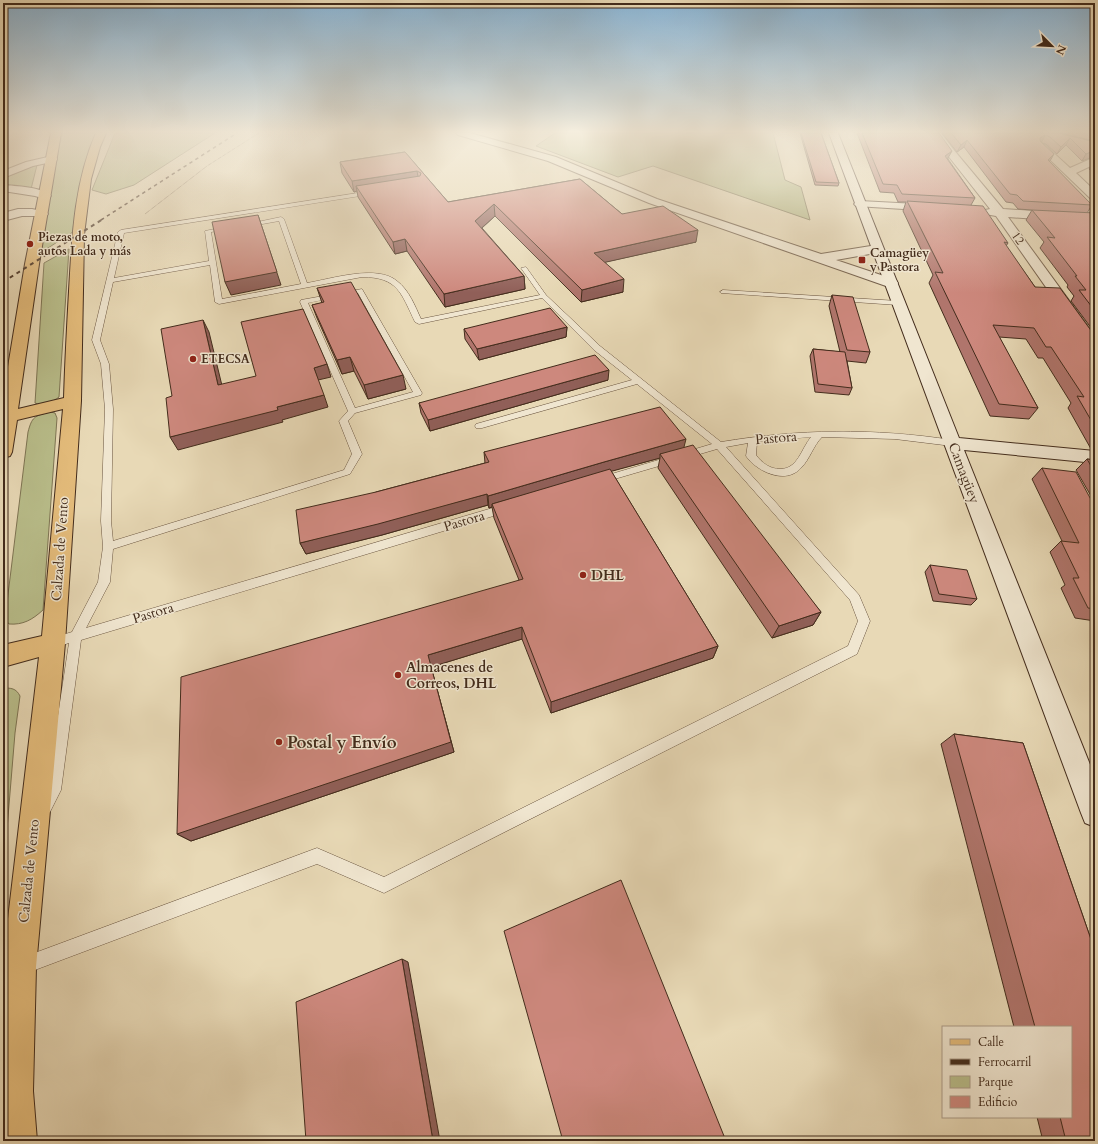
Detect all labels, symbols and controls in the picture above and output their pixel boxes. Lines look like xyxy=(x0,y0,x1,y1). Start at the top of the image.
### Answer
north arrow xyxy=(1032,26,1072,66)
text: N xyxy=(1052,42,1069,58)
street label: 12 xyxy=(1008,228,1028,248)
place label: Piezas de moto, autos Lada y más xyxy=(38,229,131,259)
marker: Piezas de moto, autos Lada y más xyxy=(25,239,35,249)
place label: Camagüey y Pastora xyxy=(869,245,929,275)
marker: Camagüey y Pastora xyxy=(857,255,867,265)
place label: ETECSA xyxy=(201,351,250,367)
marker: ETECSA xyxy=(188,354,198,364)
street label: Pastora xyxy=(754,427,798,449)
street label: Camagüey xyxy=(944,440,985,507)
street label: Calzada de Vento xyxy=(47,496,73,602)
street label: Pastora xyxy=(441,506,487,536)
place label: DHL xyxy=(591,566,624,585)
marker: DHL xyxy=(578,570,588,580)
street label: Pastora xyxy=(130,598,176,628)
place label: Almacenes de Correos, DHL xyxy=(406,658,497,693)
marker: Almacenes de Correos, DHL xyxy=(393,670,403,680)
place label: Postal y Envío xyxy=(287,731,397,754)
marker: Postal y Envío xyxy=(274,737,284,747)
street label: Calzada de Vento xyxy=(14,818,44,924)
legend xyxy=(942,1026,1072,1118)
text: Calle xyxy=(978,1034,1004,1050)
text: Ferrocarril xyxy=(978,1054,1031,1070)
text: Parque xyxy=(978,1074,1013,1090)
text: Edificio xyxy=(978,1094,1018,1110)

